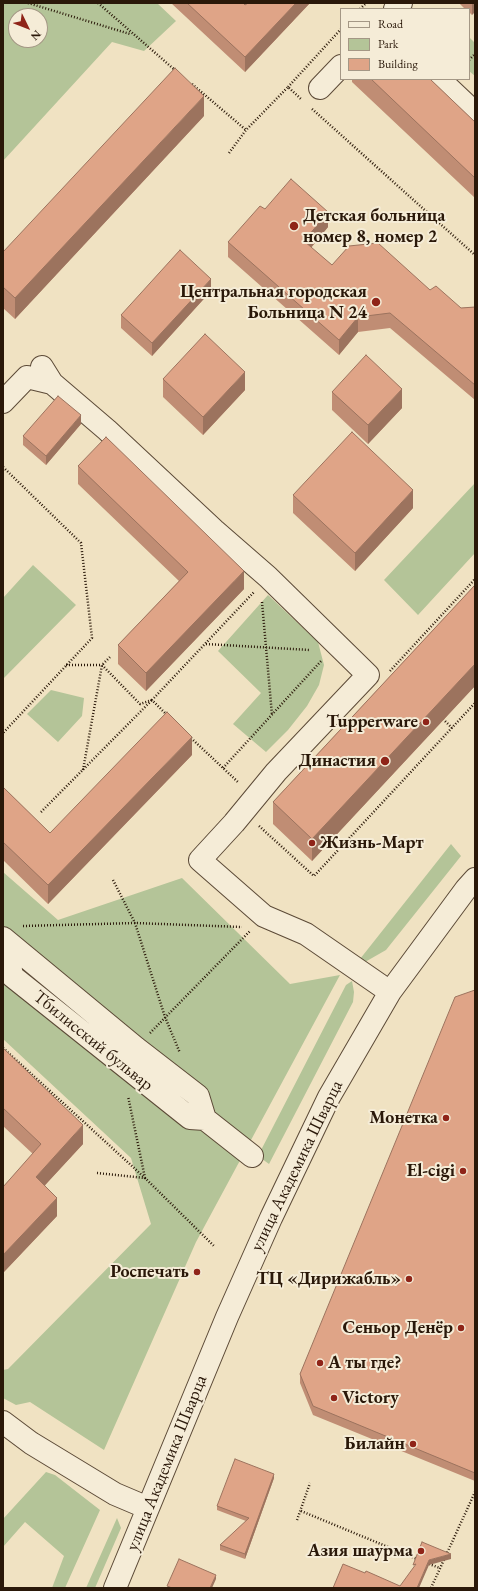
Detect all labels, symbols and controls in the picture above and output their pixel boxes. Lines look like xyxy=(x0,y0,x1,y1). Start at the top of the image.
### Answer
north arrow xyxy=(8,8,48,48)
legend xyxy=(340,8,470,80)
text: Road xyxy=(378,16,403,32)
text: N xyxy=(28,27,44,44)
text: Park xyxy=(378,36,398,52)
text: Building xyxy=(378,56,418,72)
place label: Детская больница номер 8, номер 2 xyxy=(303,205,445,248)
marker: Детская больница номер 8, номер 2 xyxy=(288,220,300,232)
place label: Центральная городская Больница N 24 xyxy=(180,281,367,324)
marker: Центральная городская Больница N 24 xyxy=(370,296,382,308)
place label: Tupperware xyxy=(326,711,418,733)
marker: Tupperware xyxy=(421,717,431,727)
place label: Династия xyxy=(299,750,376,772)
marker: Династия xyxy=(379,755,391,767)
place label: Жизнь-Март xyxy=(320,832,423,854)
marker: Жизнь-Март xyxy=(307,838,317,848)
street label: Тбилисский бульвар xyxy=(29,986,157,1096)
street label: улица Академика Шварца xyxy=(246,1077,348,1255)
place label: Монетка xyxy=(369,1107,438,1129)
marker: Монетка xyxy=(441,1113,451,1123)
place label: El-cigi xyxy=(407,1160,455,1182)
marker: El-cigi xyxy=(458,1166,468,1176)
place label: Роспечать xyxy=(110,1261,189,1283)
marker: Роспечать xyxy=(192,1267,202,1277)
place label: ТЦ «Дирижабль» xyxy=(256,1268,401,1290)
marker: ТЦ «Дирижабль» xyxy=(404,1274,414,1284)
place label: Сеньор Денёр xyxy=(342,1317,453,1339)
marker: Сеньор Денёр xyxy=(456,1323,466,1333)
place label: А ты где? xyxy=(328,1352,401,1374)
marker: А ты где? xyxy=(315,1358,325,1368)
street label: улица Академика Шварца xyxy=(122,1372,212,1554)
place label: Victory xyxy=(342,1387,399,1409)
marker: Victory xyxy=(329,1393,339,1403)
place label: Билайн xyxy=(344,1433,405,1455)
marker: Билайн xyxy=(408,1439,418,1449)
place label: Азия шаурма xyxy=(307,1540,413,1562)
marker: Азия шаурма xyxy=(416,1546,426,1556)

